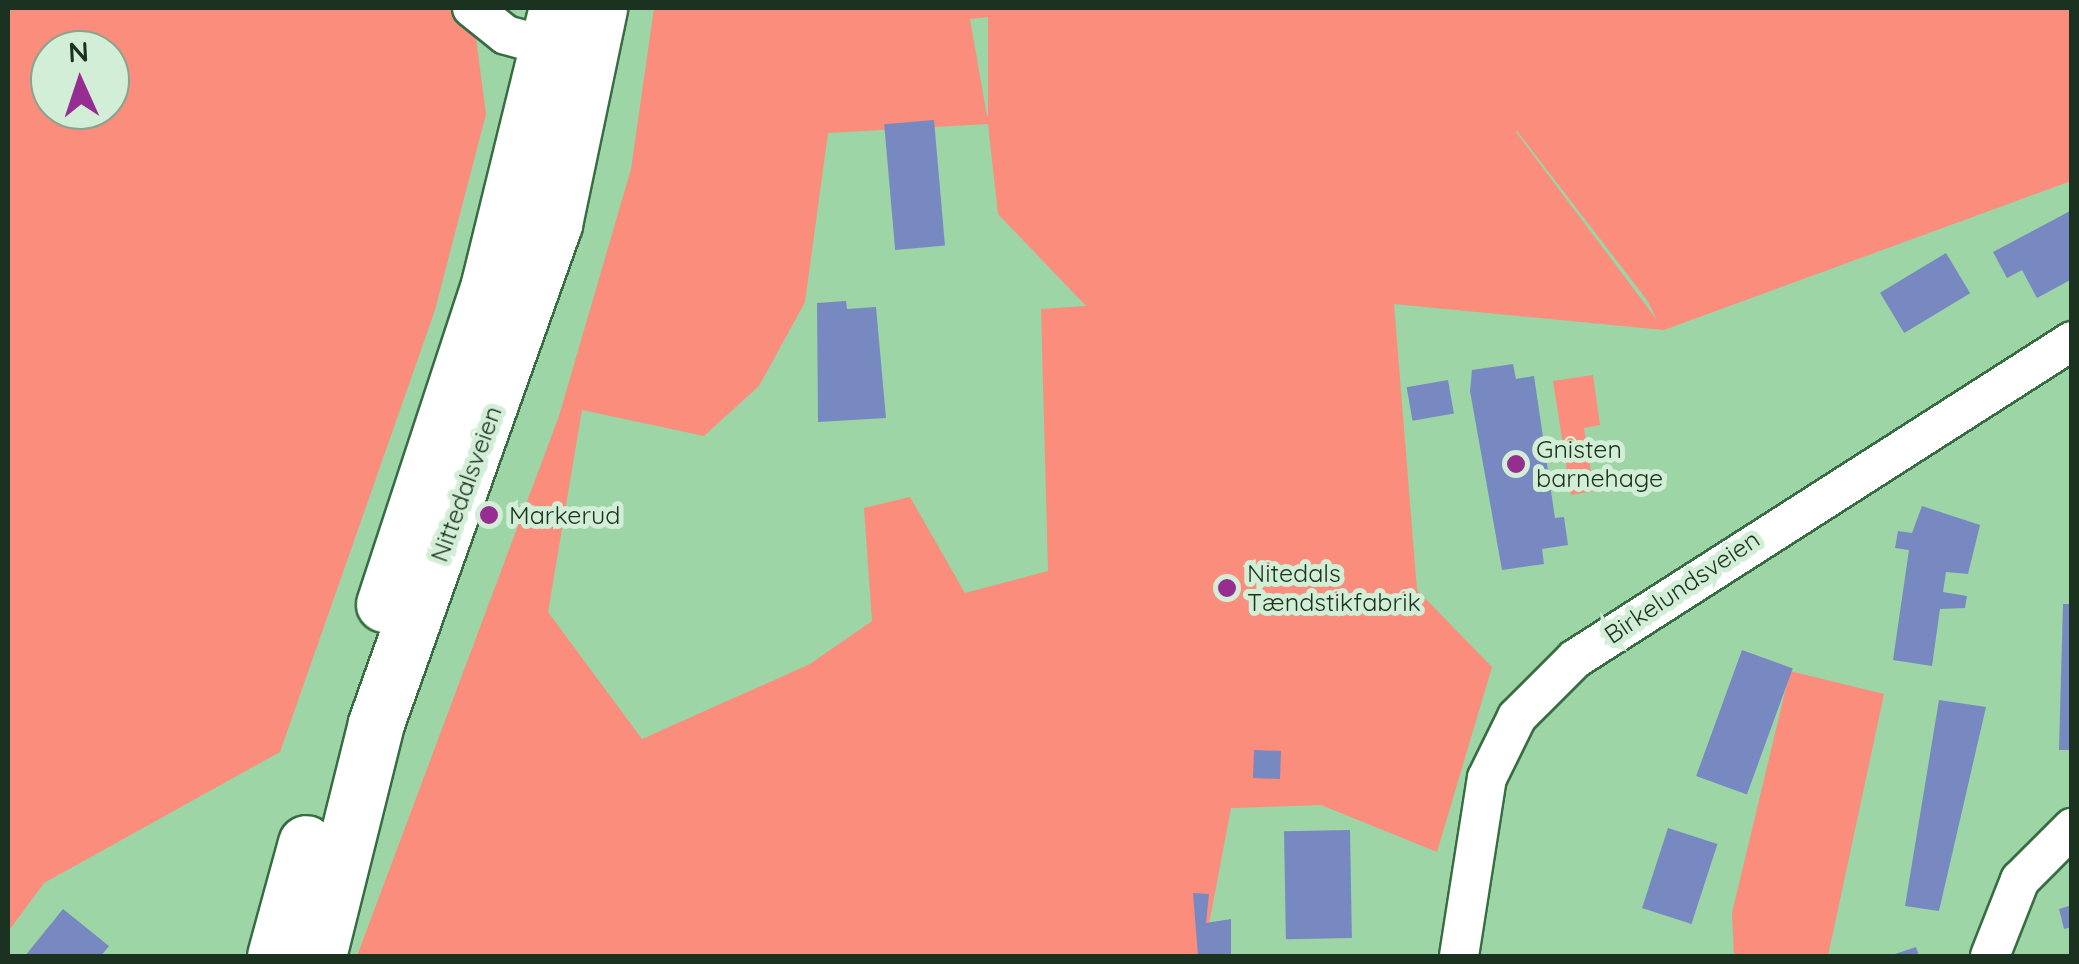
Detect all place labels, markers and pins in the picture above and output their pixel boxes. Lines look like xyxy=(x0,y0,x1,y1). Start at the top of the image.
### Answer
place label: Gnisten barnehage xyxy=(1536,435,1663,494)
marker: Gnisten barnehage xyxy=(1505,453,1527,475)
place label: Markerud xyxy=(509,500,620,530)
marker: Markerud xyxy=(478,504,500,526)
place label: Nitedals Tændstikfabrik xyxy=(1247,559,1421,618)
marker: Nitedals Tændstikfabrik xyxy=(1216,577,1238,599)

